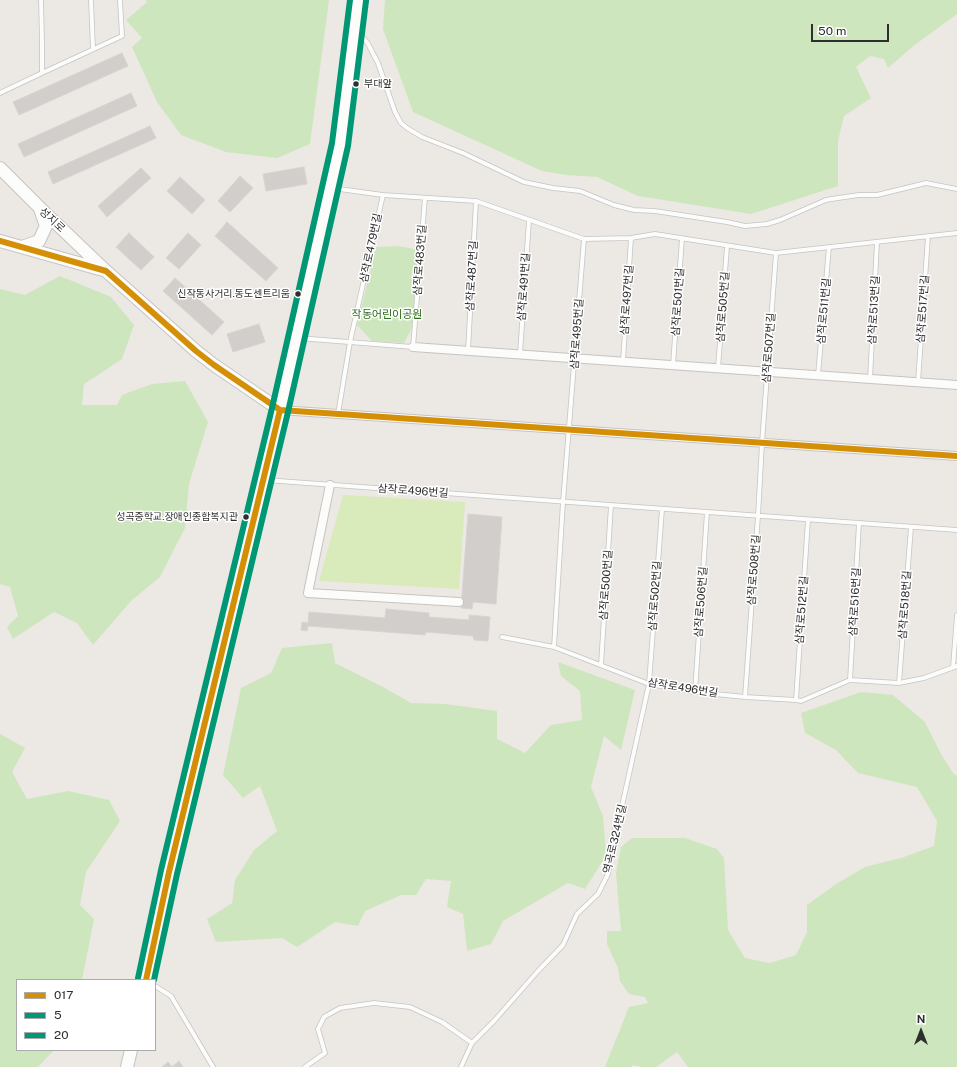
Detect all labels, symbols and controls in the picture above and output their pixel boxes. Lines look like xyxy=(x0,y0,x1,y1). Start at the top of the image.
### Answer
scale bar xyxy=(813,16,891,42)
text: 50 m xyxy=(818,24,846,38)
place label: 부대앞 xyxy=(364,78,392,90)
marker: 부대앞 xyxy=(351,79,361,89)
street label: 성지로 xyxy=(36,205,68,235)
street label: 삼작로479번길 xyxy=(357,212,385,284)
street label: 삼작로483번길 xyxy=(411,224,429,296)
street label: 삼작로487번길 xyxy=(464,240,480,312)
street label: 삼작로491번길 xyxy=(515,252,533,322)
street label: 삼작로497번길 xyxy=(618,264,636,336)
street label: 삼작로501번길 xyxy=(669,267,687,337)
street label: 삼작로505번길 xyxy=(714,271,732,343)
street label: 삼작로517번길 xyxy=(914,274,932,344)
street label: 삼작로513번길 xyxy=(866,275,882,345)
street label: 삼작로511번길 xyxy=(815,277,833,345)
place label: 신작동사거리.동도센트리움 xyxy=(177,288,290,300)
marker: 신작동사거리.동도센트리움 xyxy=(293,289,303,299)
street label: 삼작로495번길 xyxy=(568,298,586,370)
park label: 작동어린이공원 xyxy=(352,308,422,322)
street label: 삼작로507번길 xyxy=(760,312,778,384)
street label: 삼작로496번길 xyxy=(377,482,449,500)
place label: 성곡중학교.장애인종합복지관 xyxy=(116,511,238,523)
marker: 성곡중학교.장애인종합복지관 xyxy=(241,512,251,522)
street label: 삼작로508번길 xyxy=(745,534,763,606)
street label: 삼작로500번길 xyxy=(597,549,615,621)
street label: 삼작로502번길 xyxy=(646,560,664,632)
street label: 삼작로506번길 xyxy=(692,566,710,638)
street label: 삼작로516번길 xyxy=(847,567,863,637)
street label: 삼작로518번길 xyxy=(896,570,914,640)
street label: 삼작로512번길 xyxy=(793,575,811,645)
street label: 삼작로496번길 xyxy=(647,676,719,700)
street label: 역곡로324번길 xyxy=(601,803,629,875)
legend xyxy=(16,979,156,1051)
text: 017 xyxy=(54,988,73,1002)
text: 5 xyxy=(54,1008,62,1022)
north arrow xyxy=(901,1011,941,1051)
text: N xyxy=(917,1013,925,1025)
text: 20 xyxy=(54,1028,69,1042)

